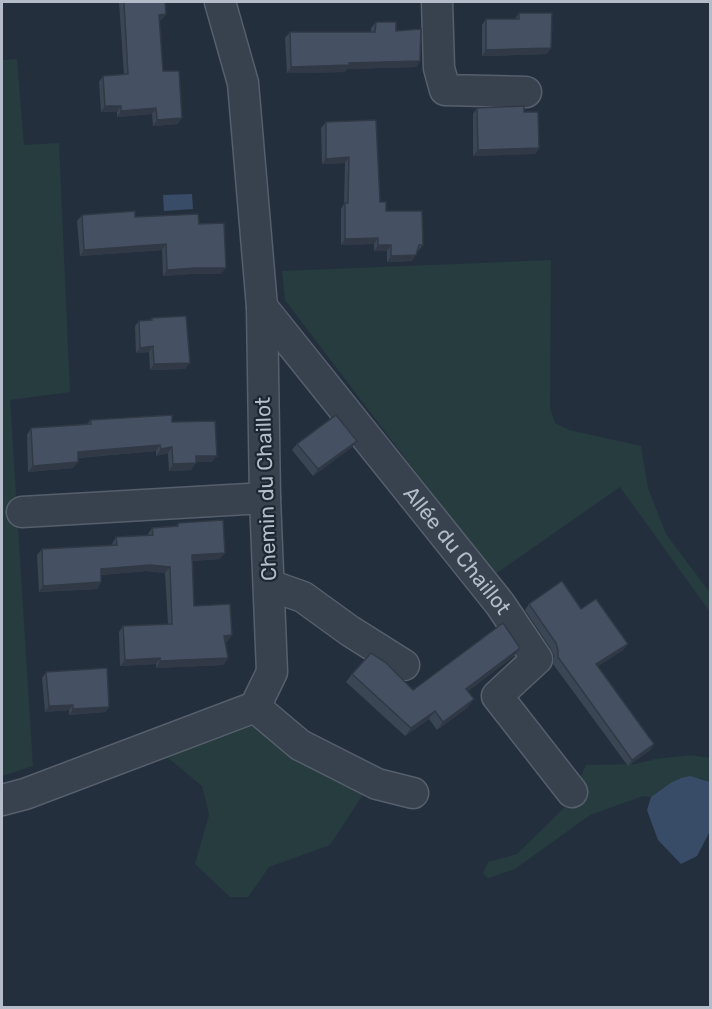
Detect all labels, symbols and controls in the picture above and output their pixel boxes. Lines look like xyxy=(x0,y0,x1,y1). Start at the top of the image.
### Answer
street label: Chemin du Chaillot xyxy=(250,397,281,582)
street label: Allée du Chaillot xyxy=(399,481,516,619)

